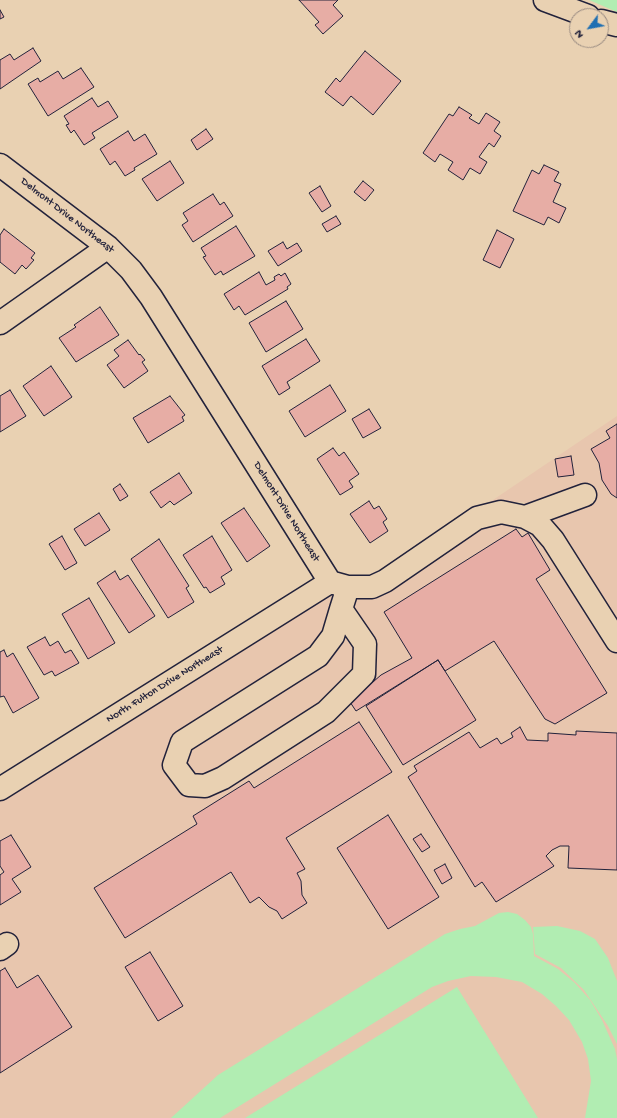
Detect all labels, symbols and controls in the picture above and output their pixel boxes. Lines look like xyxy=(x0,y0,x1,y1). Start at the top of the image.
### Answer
north arrow xyxy=(569,8,609,48)
text: N xyxy=(573,28,587,40)
street label: Delmont Drive Northeast xyxy=(18,175,116,257)
street label: Delmont Drive Northeast xyxy=(250,460,322,564)
street label: North Fulton Drive Northeast xyxy=(104,644,226,726)

